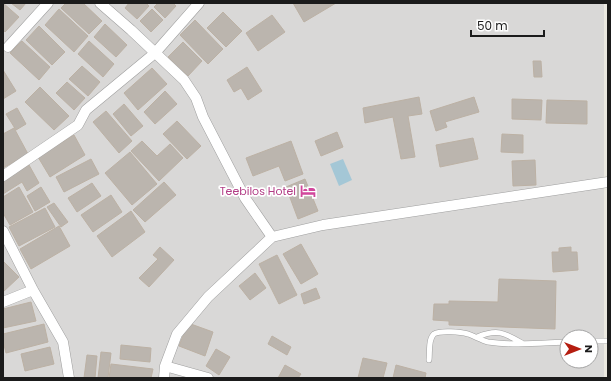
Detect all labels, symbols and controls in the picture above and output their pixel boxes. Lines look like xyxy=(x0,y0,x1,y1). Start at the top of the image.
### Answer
scale bar xyxy=(471,12,544,38)
text: 50 m xyxy=(477,17,508,34)
hotel icon: Teebilos Hotel xyxy=(299,182,317,200)
place label: Teebilos Hotel xyxy=(220,183,296,199)
north arrow xyxy=(559,329,599,369)
text: N xyxy=(581,345,597,353)

